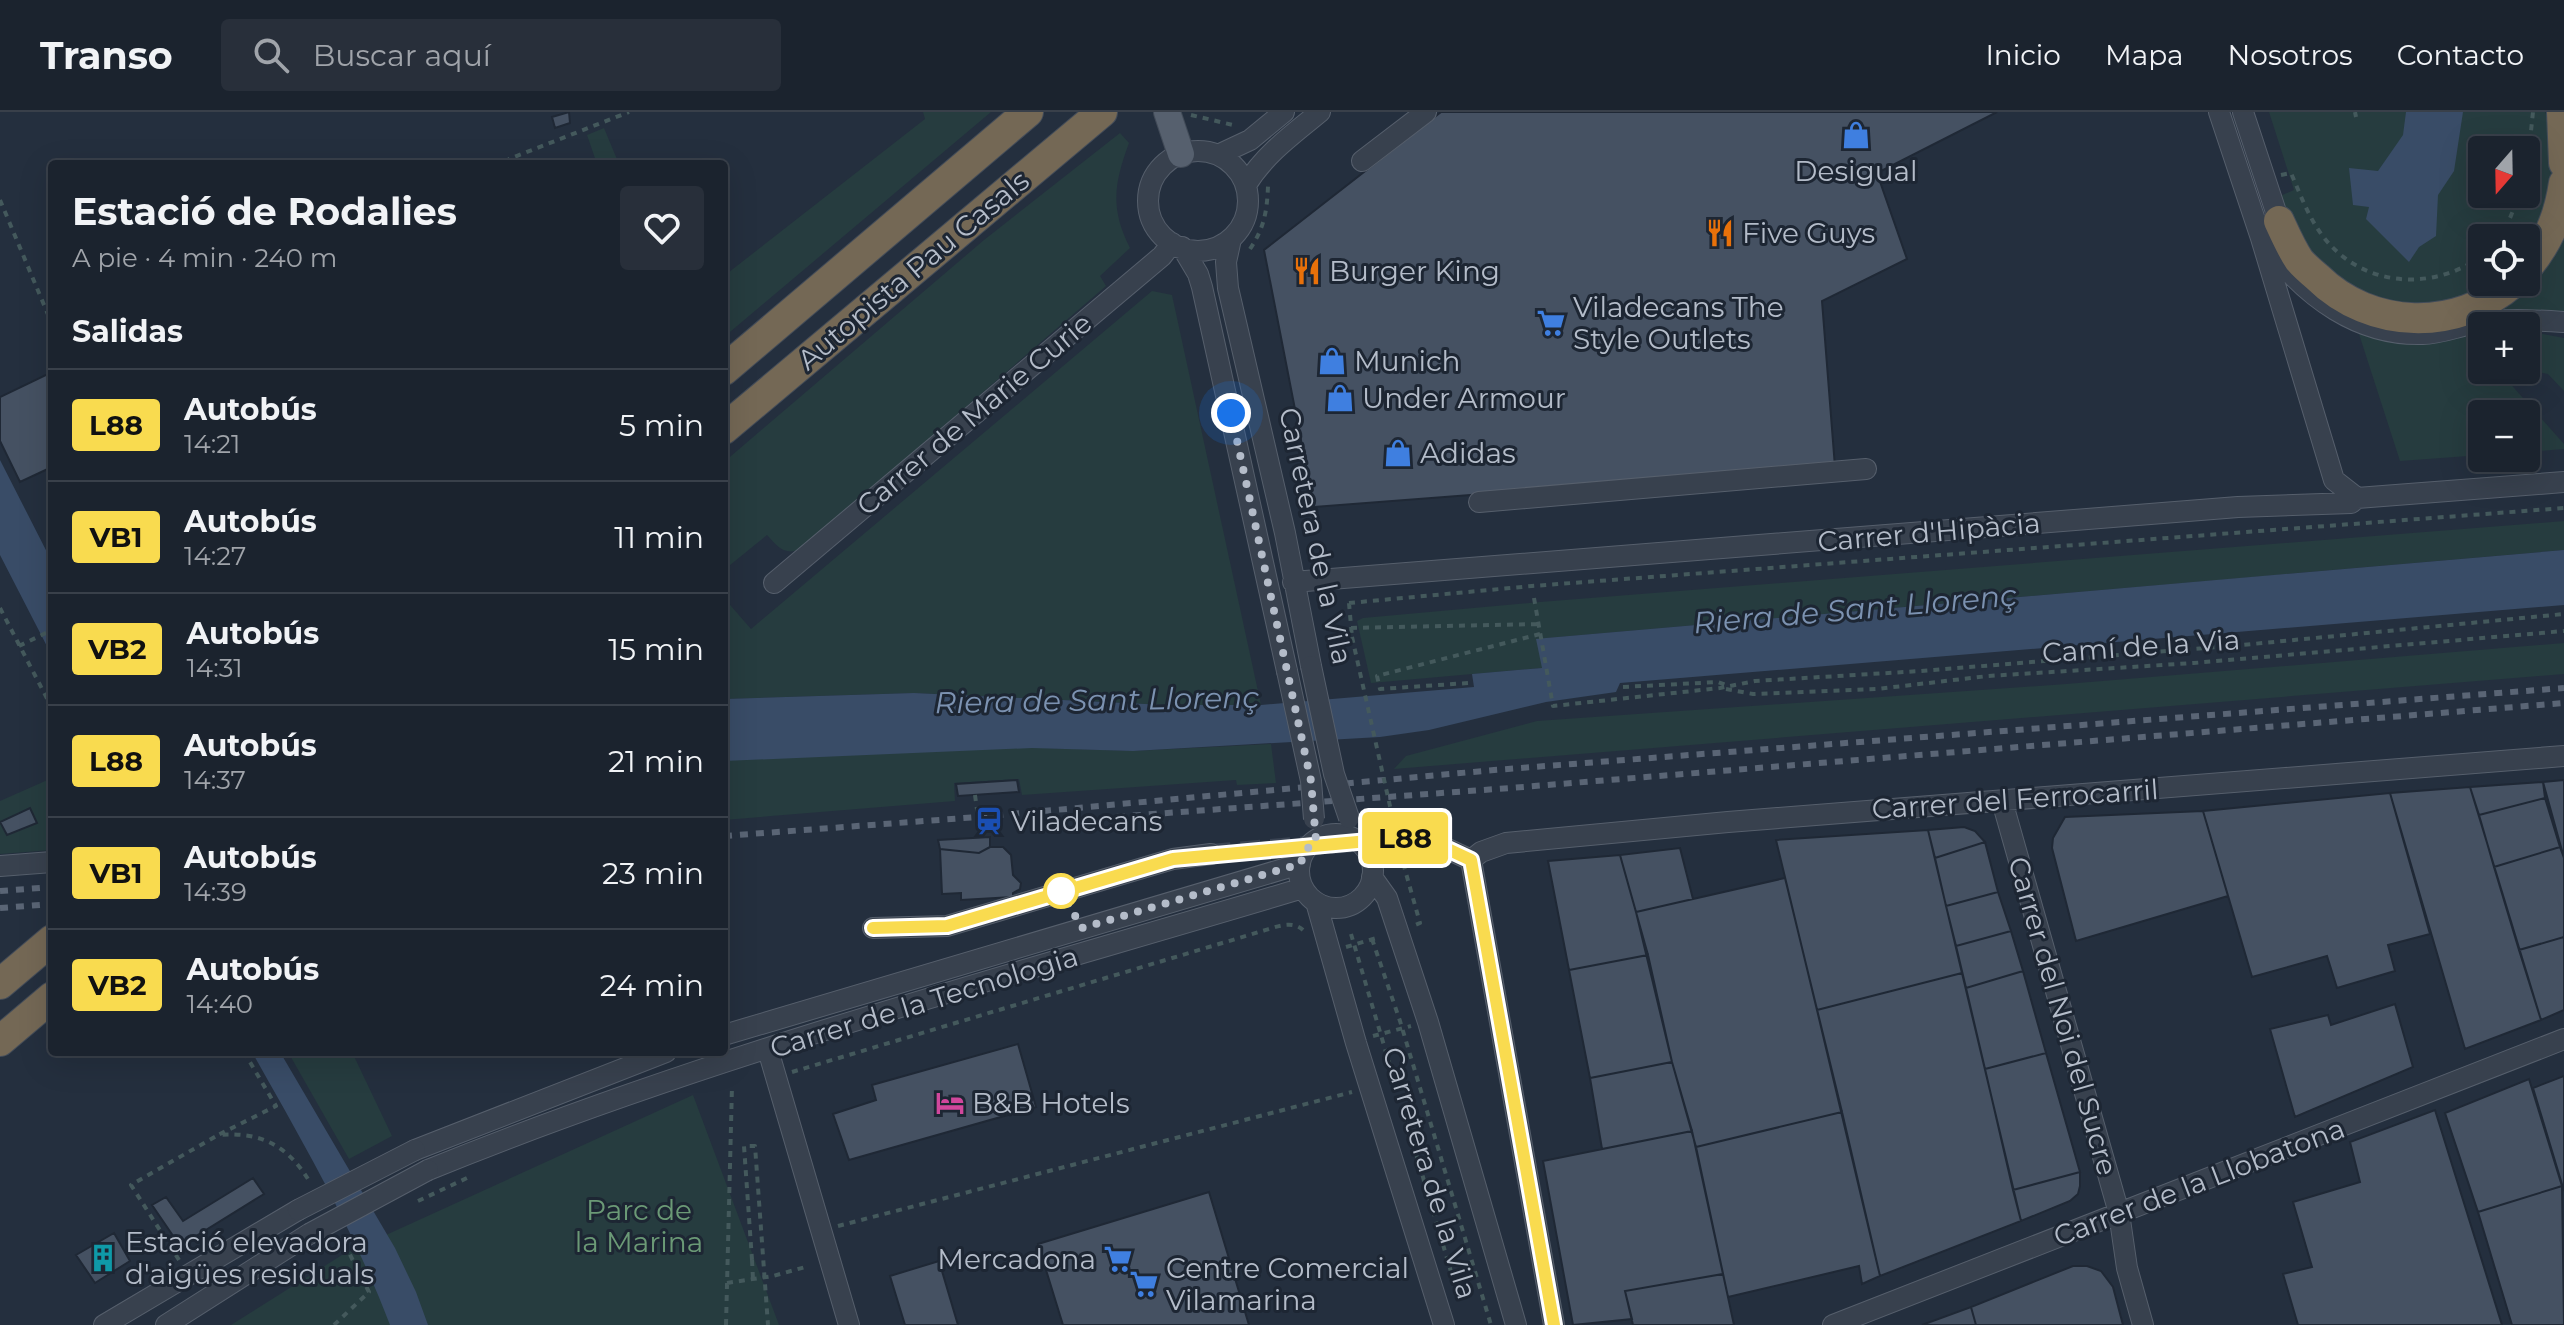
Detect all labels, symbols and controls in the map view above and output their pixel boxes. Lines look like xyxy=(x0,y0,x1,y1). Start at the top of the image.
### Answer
search box xyxy=(221,19,781,91)
text: Transo xyxy=(40,32,173,79)
icon: search xyxy=(249,33,293,77)
text: Buscar aquí xyxy=(313,37,491,74)
text: Inicio xyxy=(1985,38,2061,72)
text: Mapa xyxy=(2105,38,2184,72)
text: Nosotros xyxy=(2228,38,2353,72)
text: Contacto xyxy=(2397,38,2524,72)
shop icon: Desigual xyxy=(1841,120,1871,150)
north arrow xyxy=(2468,136,2540,208)
map controls xyxy=(2468,136,2540,472)
place label: Desigual xyxy=(1794,154,1918,188)
street label: Autopista Pau Casals xyxy=(790,163,1036,377)
button: heart xyxy=(620,186,704,270)
text: Estació de Rodalies xyxy=(72,188,457,235)
place label: Five Guys xyxy=(1742,216,1875,250)
restaurant icon: Five Guys xyxy=(1705,218,1735,248)
button: locate xyxy=(2468,224,2540,296)
text: A pie · 4 min · 240 m xyxy=(72,242,337,274)
place label: Burger King xyxy=(1329,254,1500,288)
restaurant icon: Burger King xyxy=(1292,256,1322,286)
place label: Viladecans The Style Outlets xyxy=(1573,290,1784,356)
street label: Carrer de Marie Curie xyxy=(850,306,1098,522)
supermarket icon: Viladecans The Style Outlets xyxy=(1536,308,1566,338)
button: + xyxy=(2468,312,2540,384)
text: Salidas xyxy=(72,313,183,350)
place label: Munich xyxy=(1354,344,1461,378)
shop icon: Munich xyxy=(1317,346,1347,376)
place label: Under Armour xyxy=(1362,381,1566,415)
shop icon: Under Armour xyxy=(1325,383,1355,413)
text: Autobús xyxy=(184,391,317,428)
your location xyxy=(1211,393,1251,433)
button: − xyxy=(2468,400,2540,472)
street label: Carretera de la Vila xyxy=(1272,404,1360,668)
text: 5 min xyxy=(619,407,704,444)
text: L88 xyxy=(89,408,143,442)
text: 14:21 xyxy=(184,428,240,460)
place label: Adidas xyxy=(1420,436,1516,470)
shop icon: Adidas xyxy=(1383,438,1413,468)
text: Autobús xyxy=(184,503,317,540)
street label: Carrer d'Hipàcia xyxy=(1816,505,2042,559)
text: 11 min xyxy=(614,519,704,556)
text: VB1 xyxy=(90,520,142,554)
text: 14:27 xyxy=(184,540,246,572)
water label: Riera de Sant Llorenç xyxy=(1692,576,2018,642)
text: Autobús xyxy=(186,615,319,652)
street label: Camí de la Via xyxy=(2041,622,2241,670)
text: 15 min xyxy=(608,631,704,668)
text: VB2 xyxy=(88,632,146,666)
text: 14:31 xyxy=(186,652,243,684)
water label: Riera de Sant Llorenç xyxy=(934,679,1260,721)
text: Autobús xyxy=(184,727,317,764)
text: 21 min xyxy=(608,743,704,780)
text: L88 xyxy=(89,744,143,778)
text: 14:37 xyxy=(184,764,246,796)
street label: Carrer del Ferrocarril xyxy=(1871,772,2159,826)
place label: Viladecans xyxy=(1011,804,1162,838)
station icon: Viladecans xyxy=(974,806,1004,836)
line badge: L88 xyxy=(1359,812,1451,864)
text: L88 xyxy=(1378,821,1432,855)
text: Autobús xyxy=(184,839,317,876)
street label: Carrer del Noi del Sucre xyxy=(2001,853,2125,1179)
text: 23 min xyxy=(602,855,704,892)
text: VB1 xyxy=(90,856,142,890)
unlabelled marker xyxy=(1044,874,1078,908)
text: 14:39 xyxy=(184,876,247,908)
street label: Carrer de la Tecnologia xyxy=(766,939,1082,1065)
text: Autobús xyxy=(186,951,319,988)
text: 24 min xyxy=(600,967,704,1004)
text: VB2 xyxy=(88,968,146,1002)
text: 14:40 xyxy=(186,988,253,1020)
street label: Carretera de la Vila xyxy=(1375,1043,1485,1303)
place label: B&B Hotels xyxy=(972,1086,1130,1120)
hotel icon: B&B Hotels xyxy=(935,1088,965,1118)
street label: Carrer de la Llobatona xyxy=(2049,1111,2349,1253)
park label: Parc de la Marina xyxy=(575,1193,703,1259)
place label: Estació elevadora d'aigües residuals xyxy=(125,1225,374,1291)
place label: Mercadona xyxy=(937,1242,1096,1276)
building icon: Estació elevadora d'aigües residuals xyxy=(88,1243,118,1273)
supermarket icon: Mercadona xyxy=(1103,1244,1133,1274)
place label: Centre Comercial Vilamarina xyxy=(1166,1251,1409,1317)
supermarket icon: Centre Comercial Vilamarina xyxy=(1129,1269,1159,1299)

